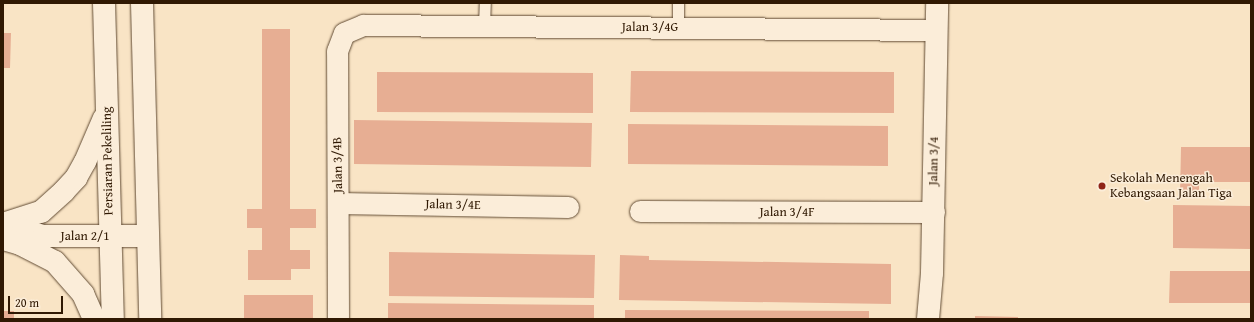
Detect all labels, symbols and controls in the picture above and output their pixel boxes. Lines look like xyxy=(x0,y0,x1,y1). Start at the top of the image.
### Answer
street label: Jalan 3/4G xyxy=(622,19,678,35)
street label: Persiaran Pekeliling xyxy=(99,106,117,216)
street label: Jalan 3/4 xyxy=(926,136,942,186)
street label: Jalan 3/4B xyxy=(330,137,346,193)
place label: Sekolah Menengah Kebangsaan Jalan Tiga xyxy=(1110,171,1232,202)
marker: Sekolah Menengah Kebangsaan Jalan Tiga xyxy=(1097,181,1107,191)
street label: Jalan 3/4E xyxy=(425,197,481,213)
street label: Jalan 3/4F xyxy=(759,204,815,220)
street label: Jalan 2/1 xyxy=(61,228,109,244)
scale bar xyxy=(10,288,65,314)
text: 20 m xyxy=(15,294,39,311)

